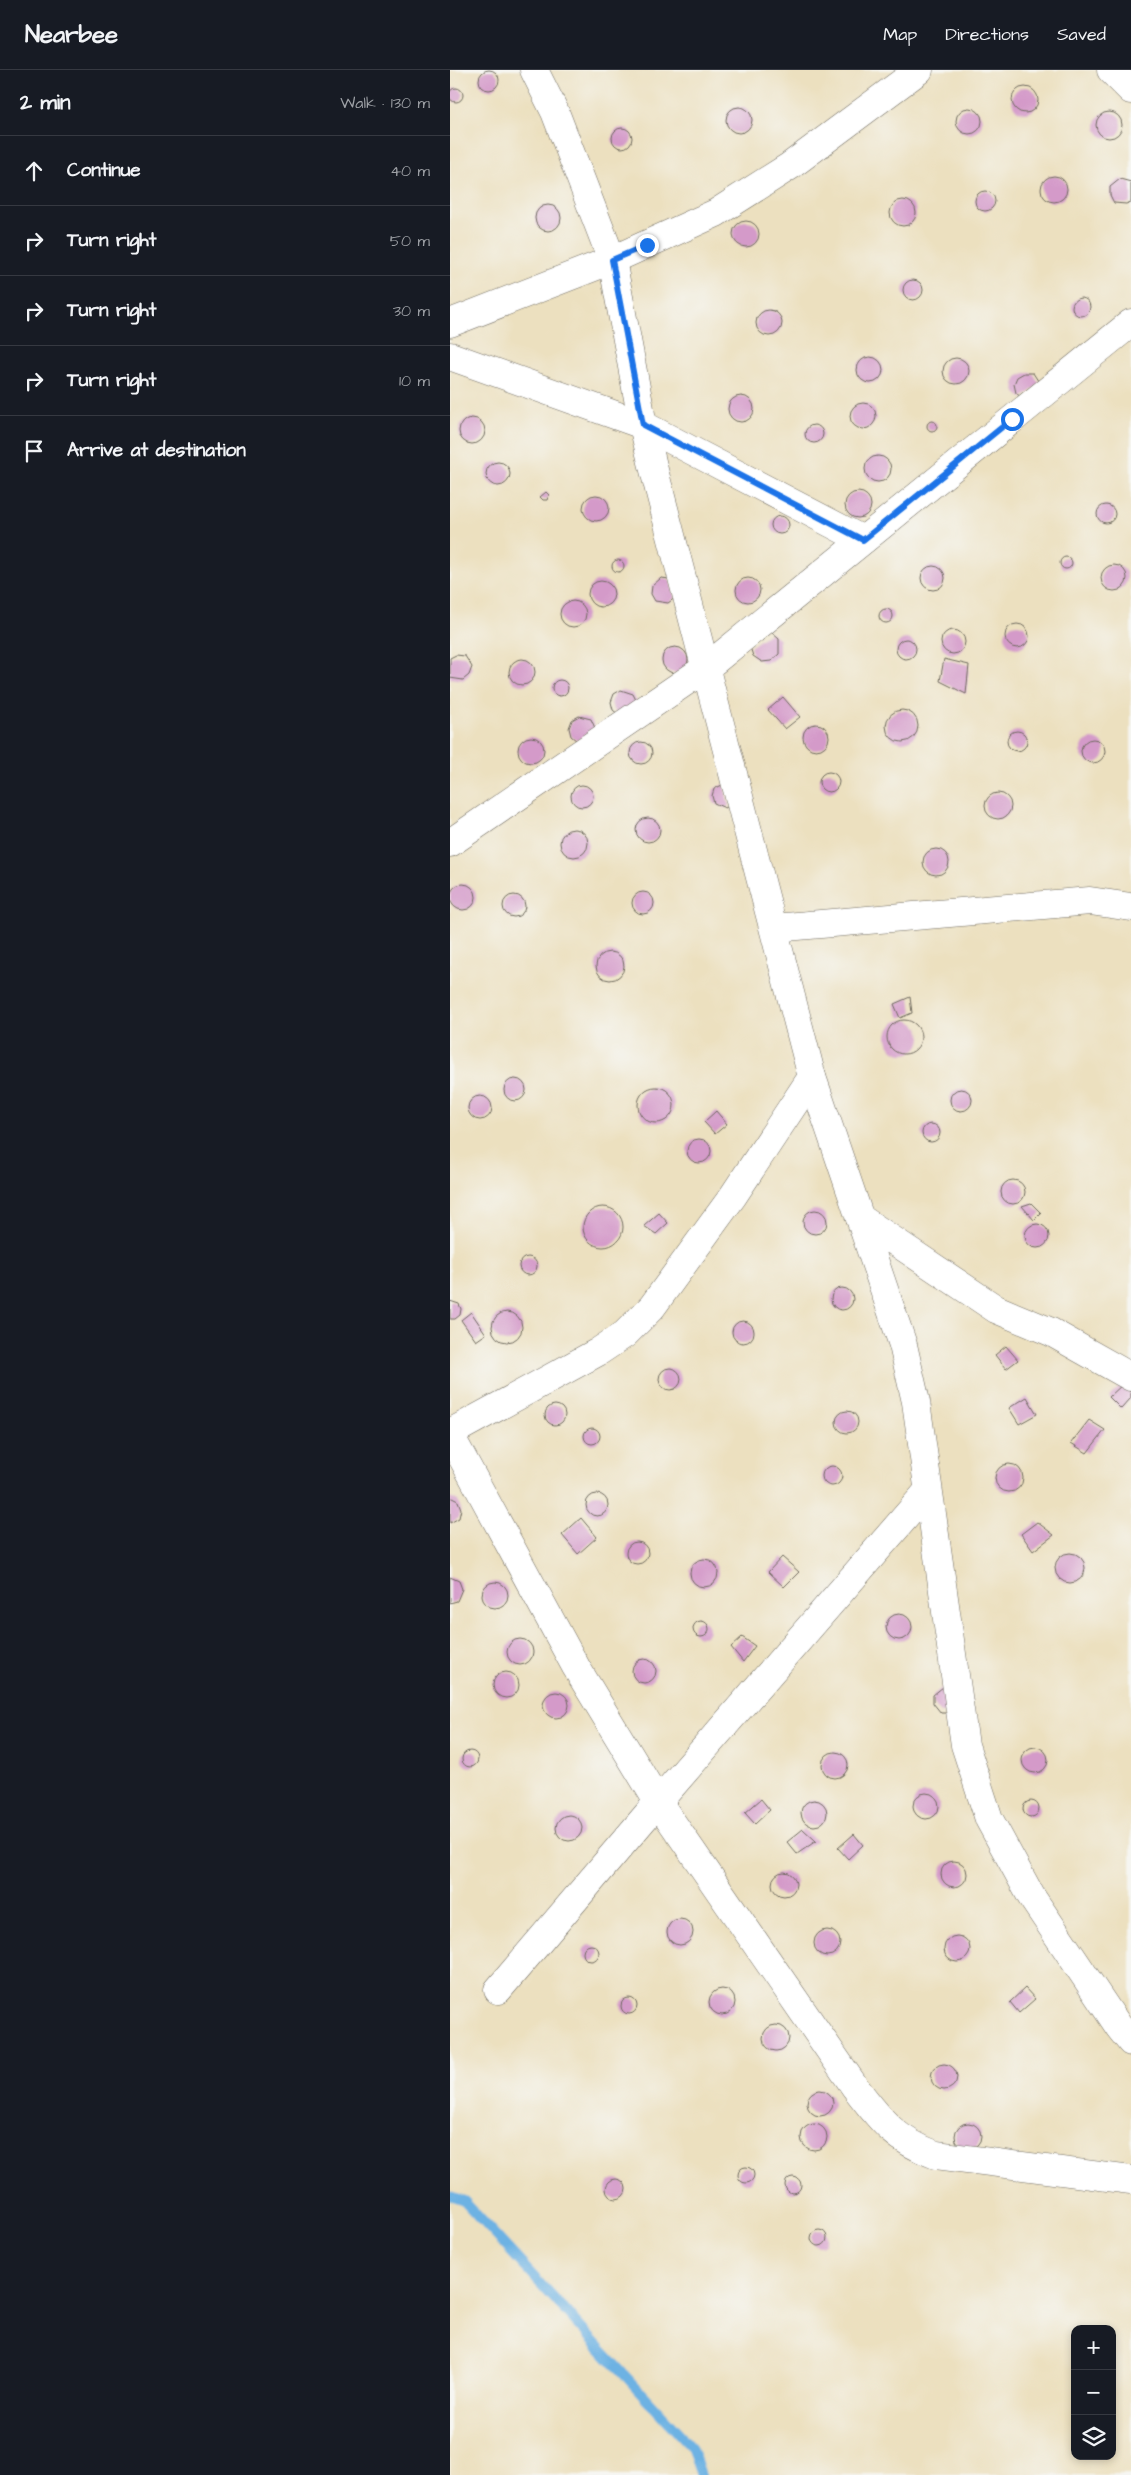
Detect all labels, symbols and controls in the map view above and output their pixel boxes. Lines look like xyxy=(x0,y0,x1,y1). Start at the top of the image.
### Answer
text: Nearbee xyxy=(25,18,118,52)
text: Map xyxy=(883,22,917,47)
text: Directions xyxy=(945,22,1029,47)
text: Saved xyxy=(1057,22,1106,47)
text: 2 min xyxy=(20,88,70,117)
text: Walk · 130 m xyxy=(340,92,430,114)
icon: ahead xyxy=(20,157,48,185)
text: Continue xyxy=(67,157,141,184)
text: 40 m xyxy=(390,160,430,182)
icon: right xyxy=(20,227,48,255)
text: Turn right xyxy=(67,227,156,254)
text: 50 m xyxy=(390,230,430,252)
route end xyxy=(636,234,659,257)
icon: right xyxy=(20,297,48,325)
text: Turn right xyxy=(67,297,156,324)
text: 30 m xyxy=(393,300,430,322)
icon: right xyxy=(20,367,48,395)
text: Turn right xyxy=(67,367,156,394)
text: 10 m xyxy=(399,370,430,392)
route start xyxy=(1001,408,1024,431)
icon: arrive xyxy=(20,437,48,465)
text: Arrive at destination xyxy=(67,437,246,464)
map controls xyxy=(1071,2325,1116,2460)
button: + xyxy=(1071,2325,1116,2370)
button: − xyxy=(1071,2370,1116,2415)
button: layers xyxy=(1071,2415,1116,2460)

